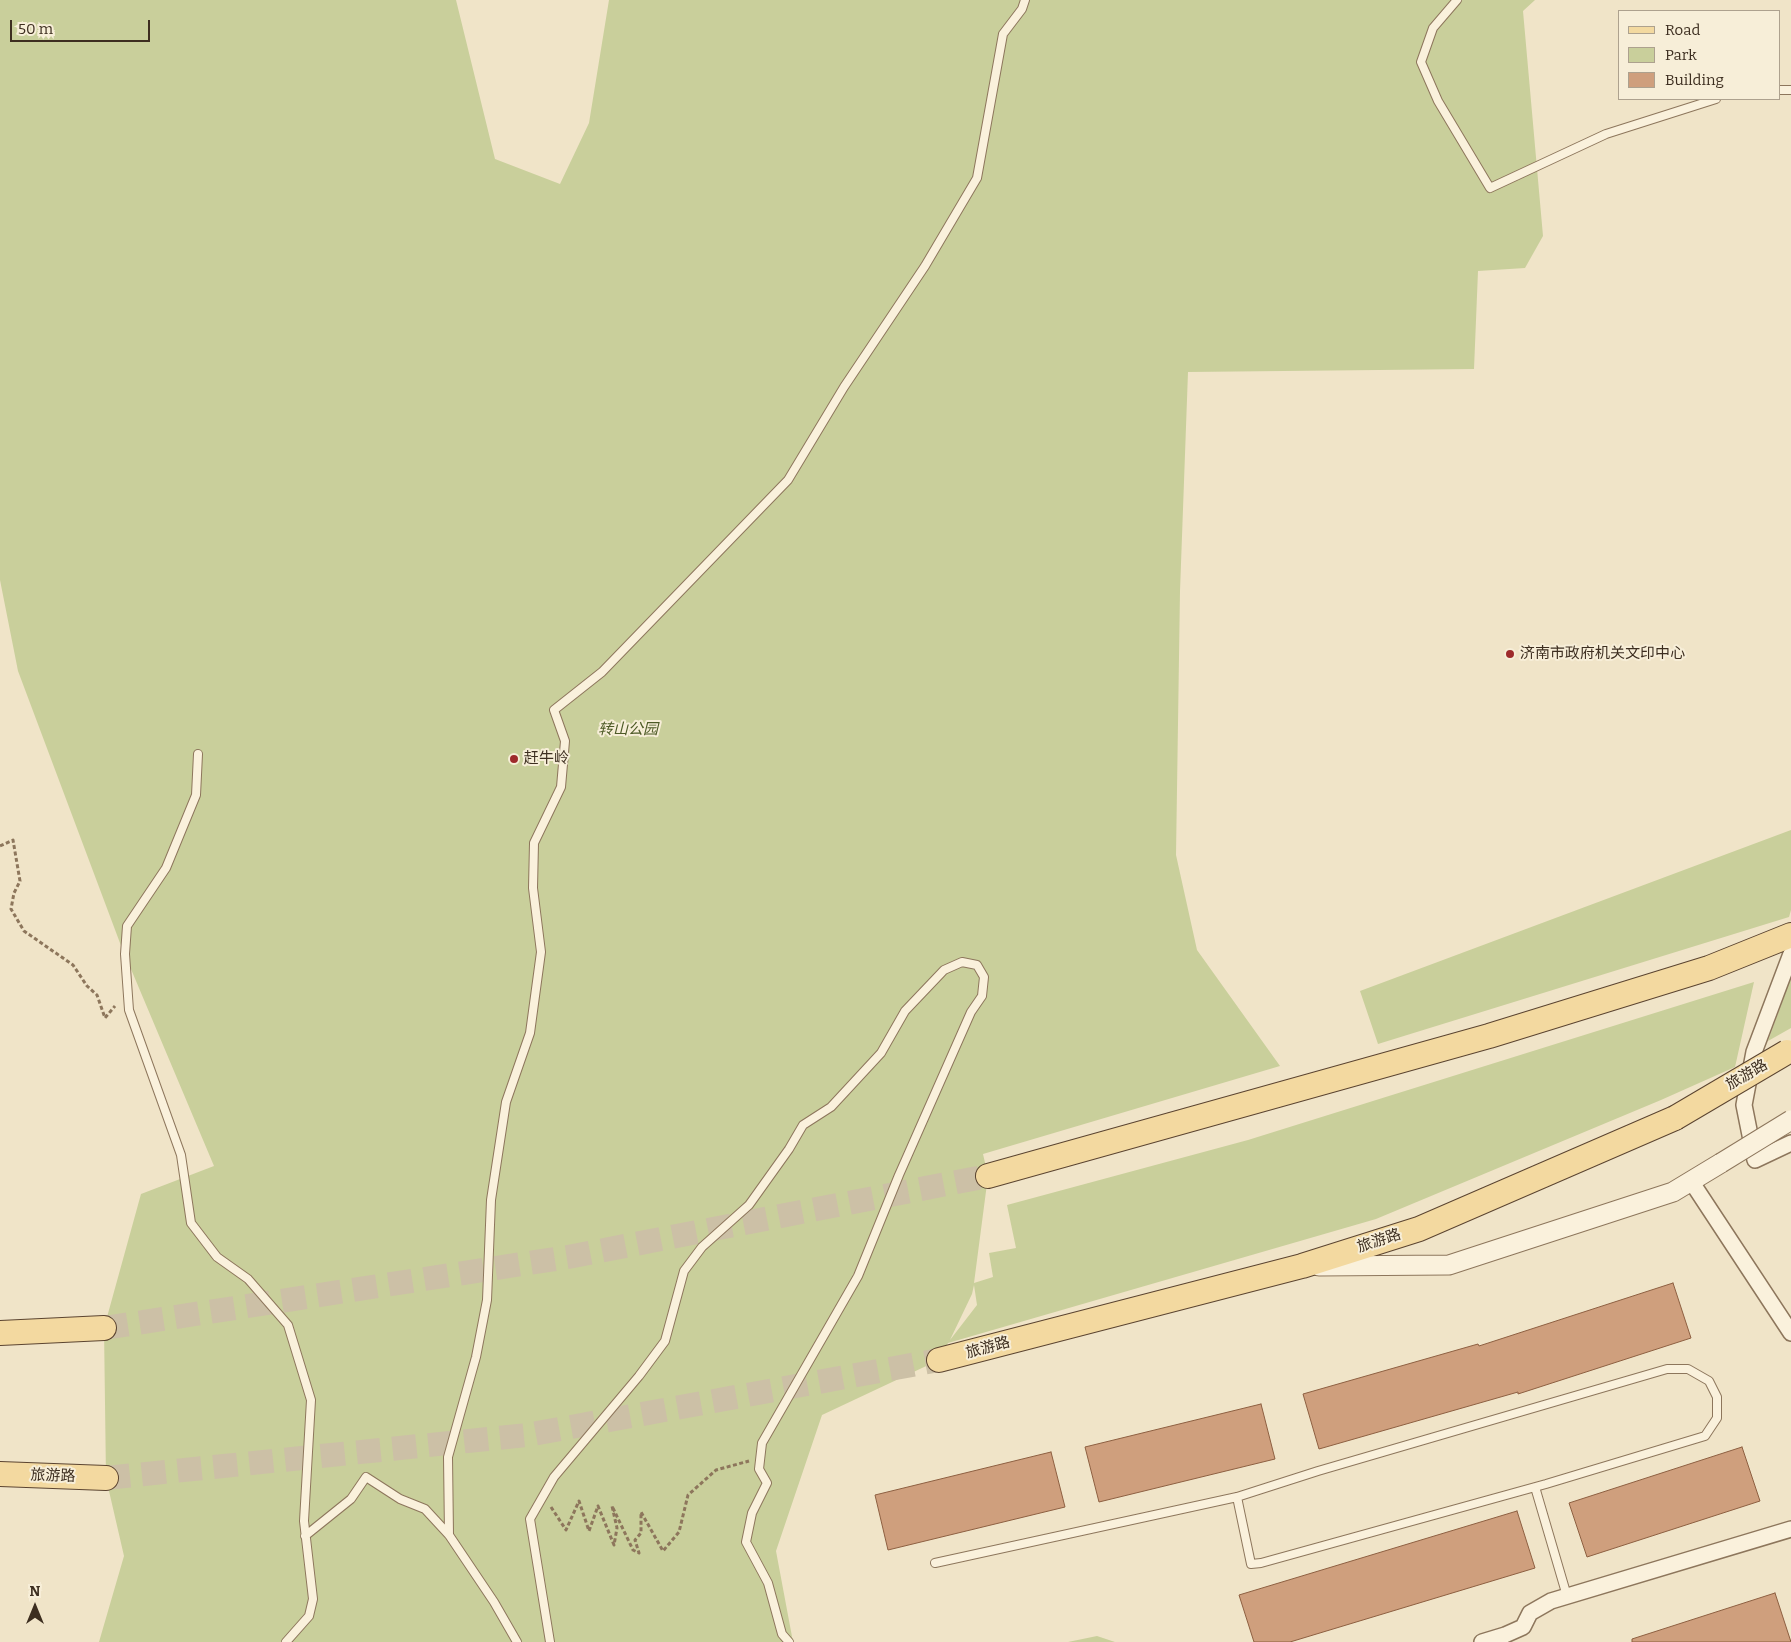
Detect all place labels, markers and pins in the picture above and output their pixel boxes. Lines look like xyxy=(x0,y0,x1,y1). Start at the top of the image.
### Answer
place label: 济南市政府机关文印中心 xyxy=(1520,645,1685,663)
marker: 济南市政府机关文印中心 xyxy=(1504,648,1516,660)
place label: 赶牛岭 xyxy=(524,750,569,768)
marker: 赶牛岭 xyxy=(508,753,520,765)

